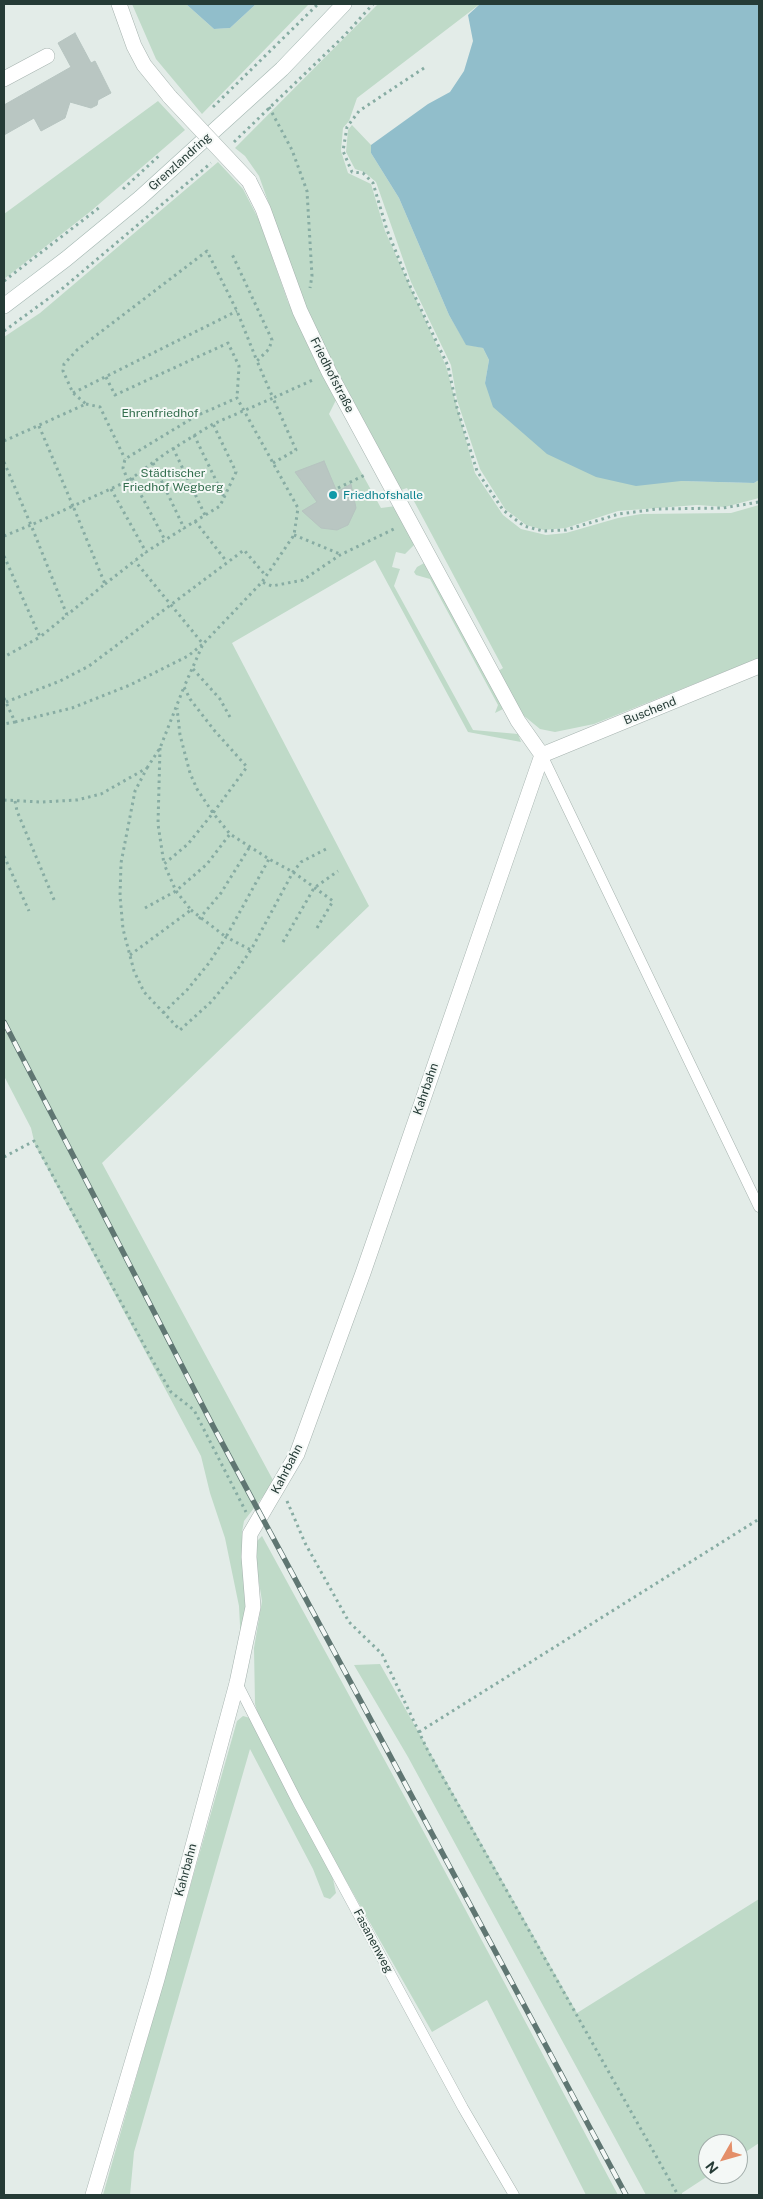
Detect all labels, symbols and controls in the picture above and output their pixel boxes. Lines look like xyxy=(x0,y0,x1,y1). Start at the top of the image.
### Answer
street label: Grenzlandring xyxy=(146,130,214,194)
street label: Friedhofstraße xyxy=(307,335,357,415)
park label: Ehrenfriedhof xyxy=(122,406,198,420)
park label: Städtischer Friedhof Wegberg xyxy=(122,466,224,494)
place label: Friedhofshalle xyxy=(343,488,423,502)
marker: Friedhofshalle xyxy=(327,489,339,501)
street label: Buschend xyxy=(622,694,678,728)
street label: Kahrbahn xyxy=(410,1061,442,1117)
street label: Kahrbahn xyxy=(268,1442,306,1496)
street label: Kahrbahn xyxy=(172,1842,200,1898)
street label: Fasanenweg xyxy=(350,1907,396,1975)
north arrow xyxy=(698,2134,748,2184)
text: N xyxy=(702,2158,722,2177)

